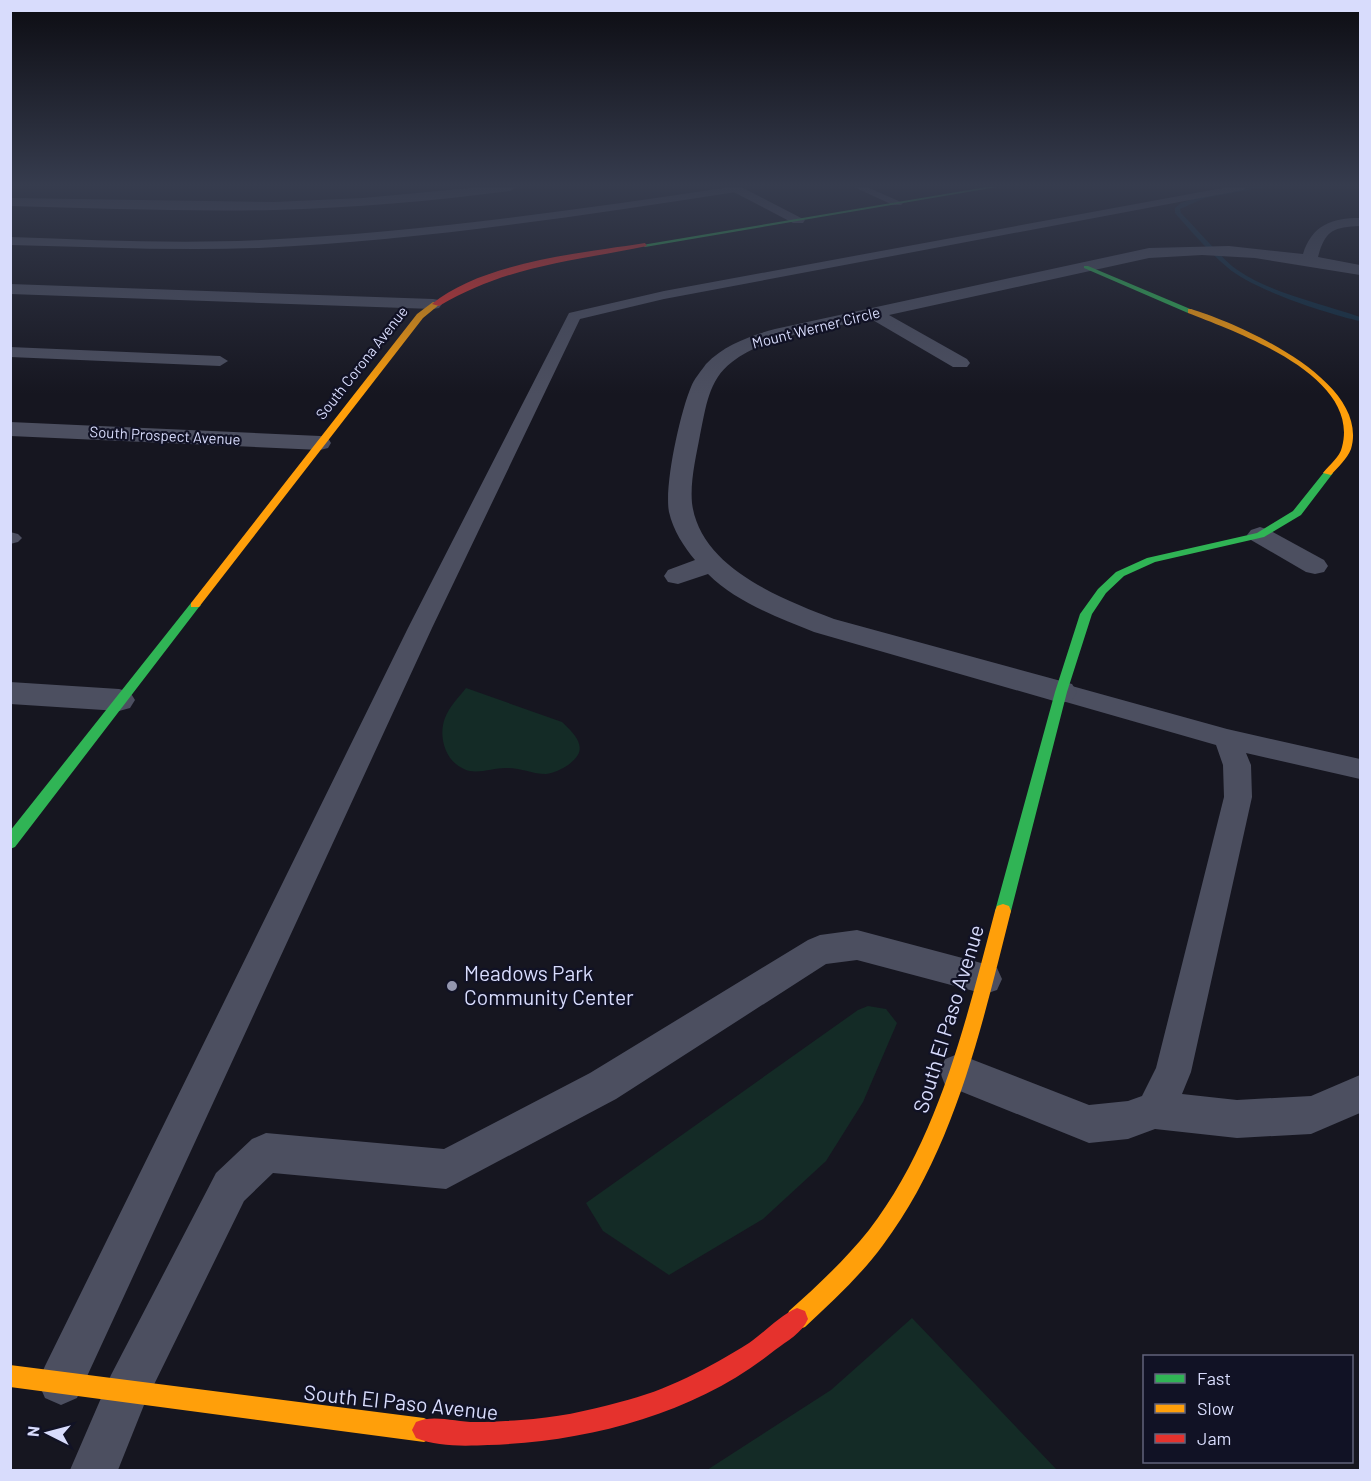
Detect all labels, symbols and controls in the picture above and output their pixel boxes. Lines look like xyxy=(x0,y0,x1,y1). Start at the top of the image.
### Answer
street label: South Corona Avenue xyxy=(311,302,411,423)
street label: Mount Werner Circle xyxy=(750,302,882,352)
street label: South Prospect Avenue xyxy=(89,422,241,448)
street label: South El Paso Avenue xyxy=(907,921,988,1116)
place label: Meadows Park Community Center xyxy=(464,960,634,1009)
marker: Meadows Park Community Center xyxy=(445,979,459,993)
legend xyxy=(1143,1355,1353,1463)
text: Fast xyxy=(1197,1367,1231,1389)
street label: South El Paso Avenue xyxy=(303,1379,500,1424)
text: Slow xyxy=(1197,1397,1234,1419)
north arrow xyxy=(18,1403,78,1463)
text: N xyxy=(23,1425,43,1438)
text: Jam xyxy=(1197,1427,1231,1449)

